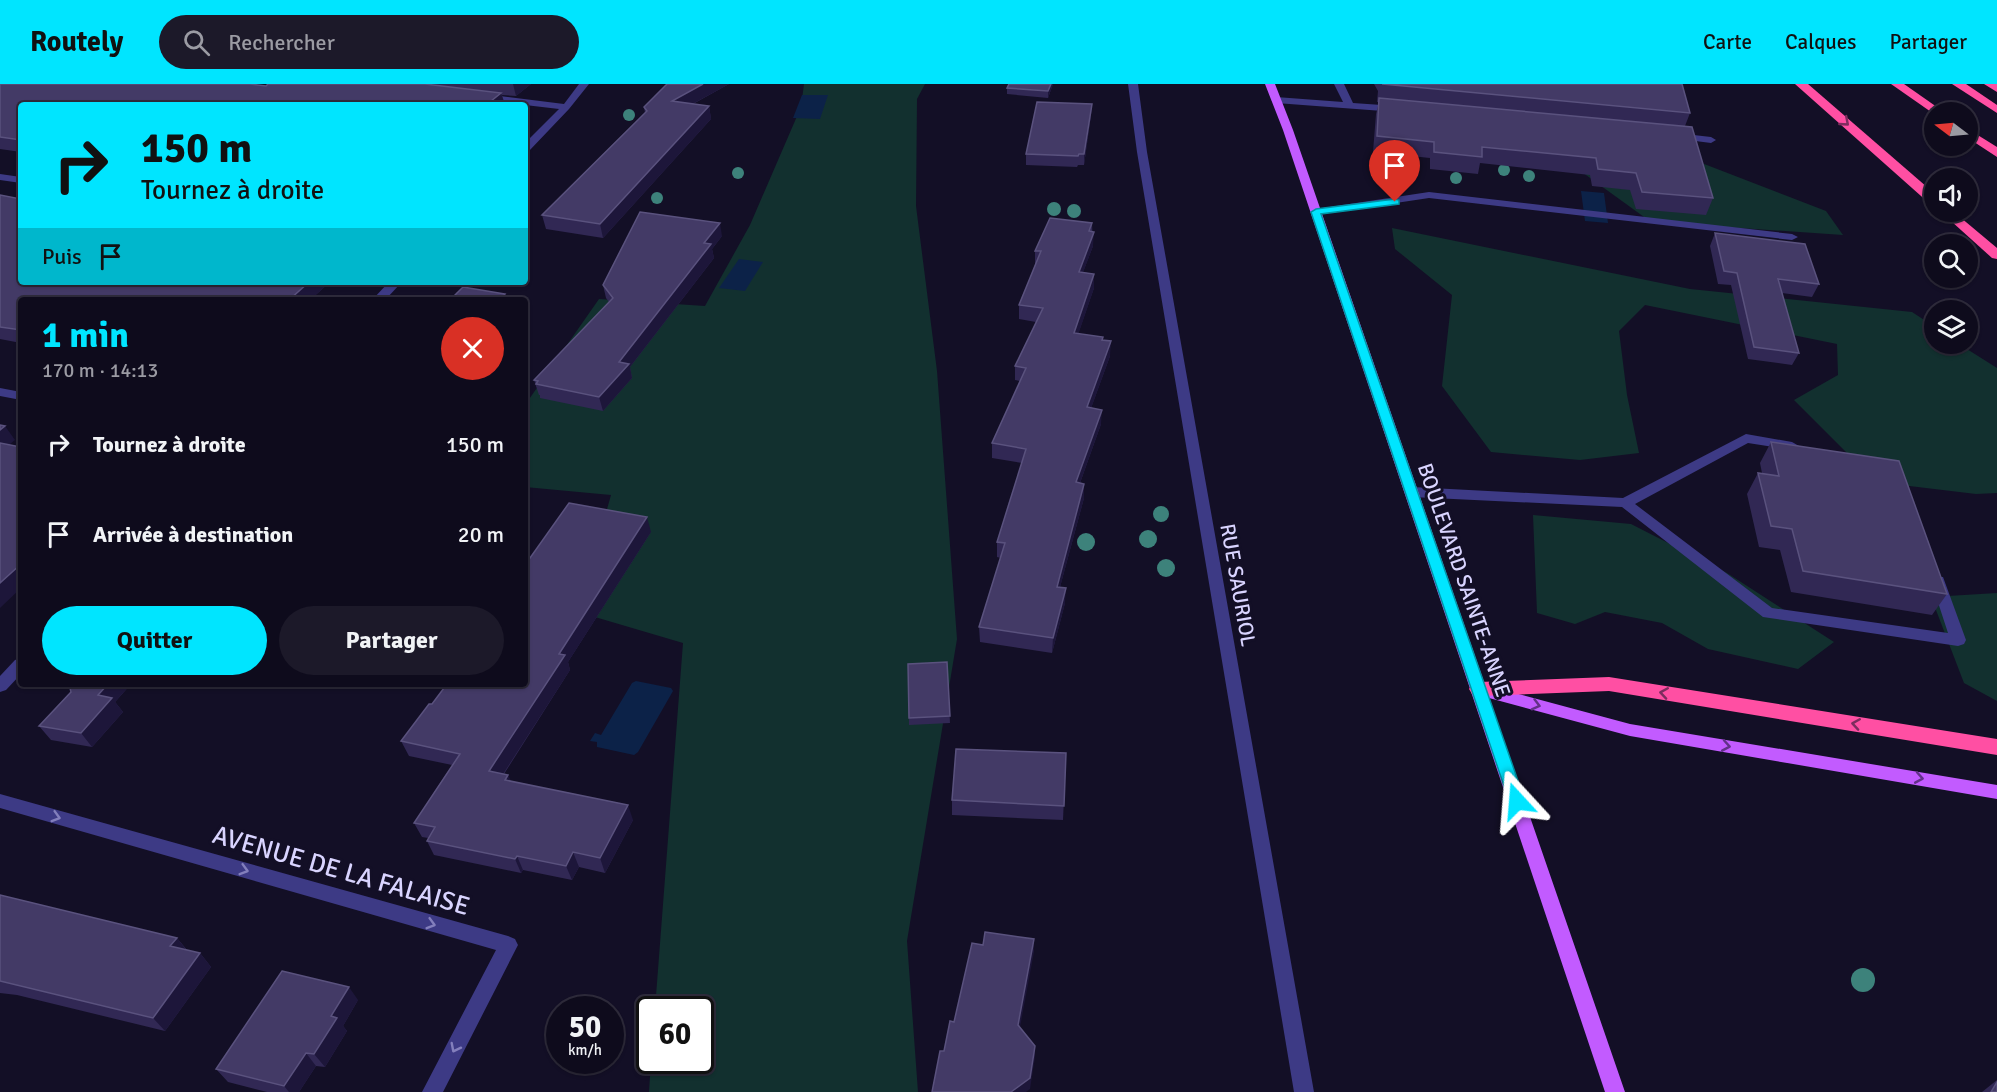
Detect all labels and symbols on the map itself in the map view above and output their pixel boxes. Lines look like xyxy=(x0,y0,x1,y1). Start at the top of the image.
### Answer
north arrow xyxy=(1924,102,1978,156)
one-way arrow xyxy=(1838,115,1849,126)
pin xyxy=(1369,140,1420,202)
street label: BOULEVARD SAINTE-ANNE xyxy=(1412,460,1516,700)
street label: RUE SAURIOL xyxy=(1214,521,1262,649)
one-way arrow xyxy=(1659,687,1669,700)
one-way arrow xyxy=(1531,697,1541,710)
one-way arrow xyxy=(1852,719,1861,731)
one-way arrow xyxy=(1721,739,1731,752)
position arrow xyxy=(1485,769,1549,833)
one-way arrow xyxy=(1914,772,1923,784)
one-way arrow xyxy=(50,810,61,822)
street label: AVENUE DE LA FALAISE xyxy=(209,819,473,923)
one-way arrow xyxy=(238,863,249,875)
one-way arrow xyxy=(426,916,436,929)
speed limit sign: 60 xyxy=(636,996,714,1074)
one-way arrow xyxy=(451,1041,462,1052)

